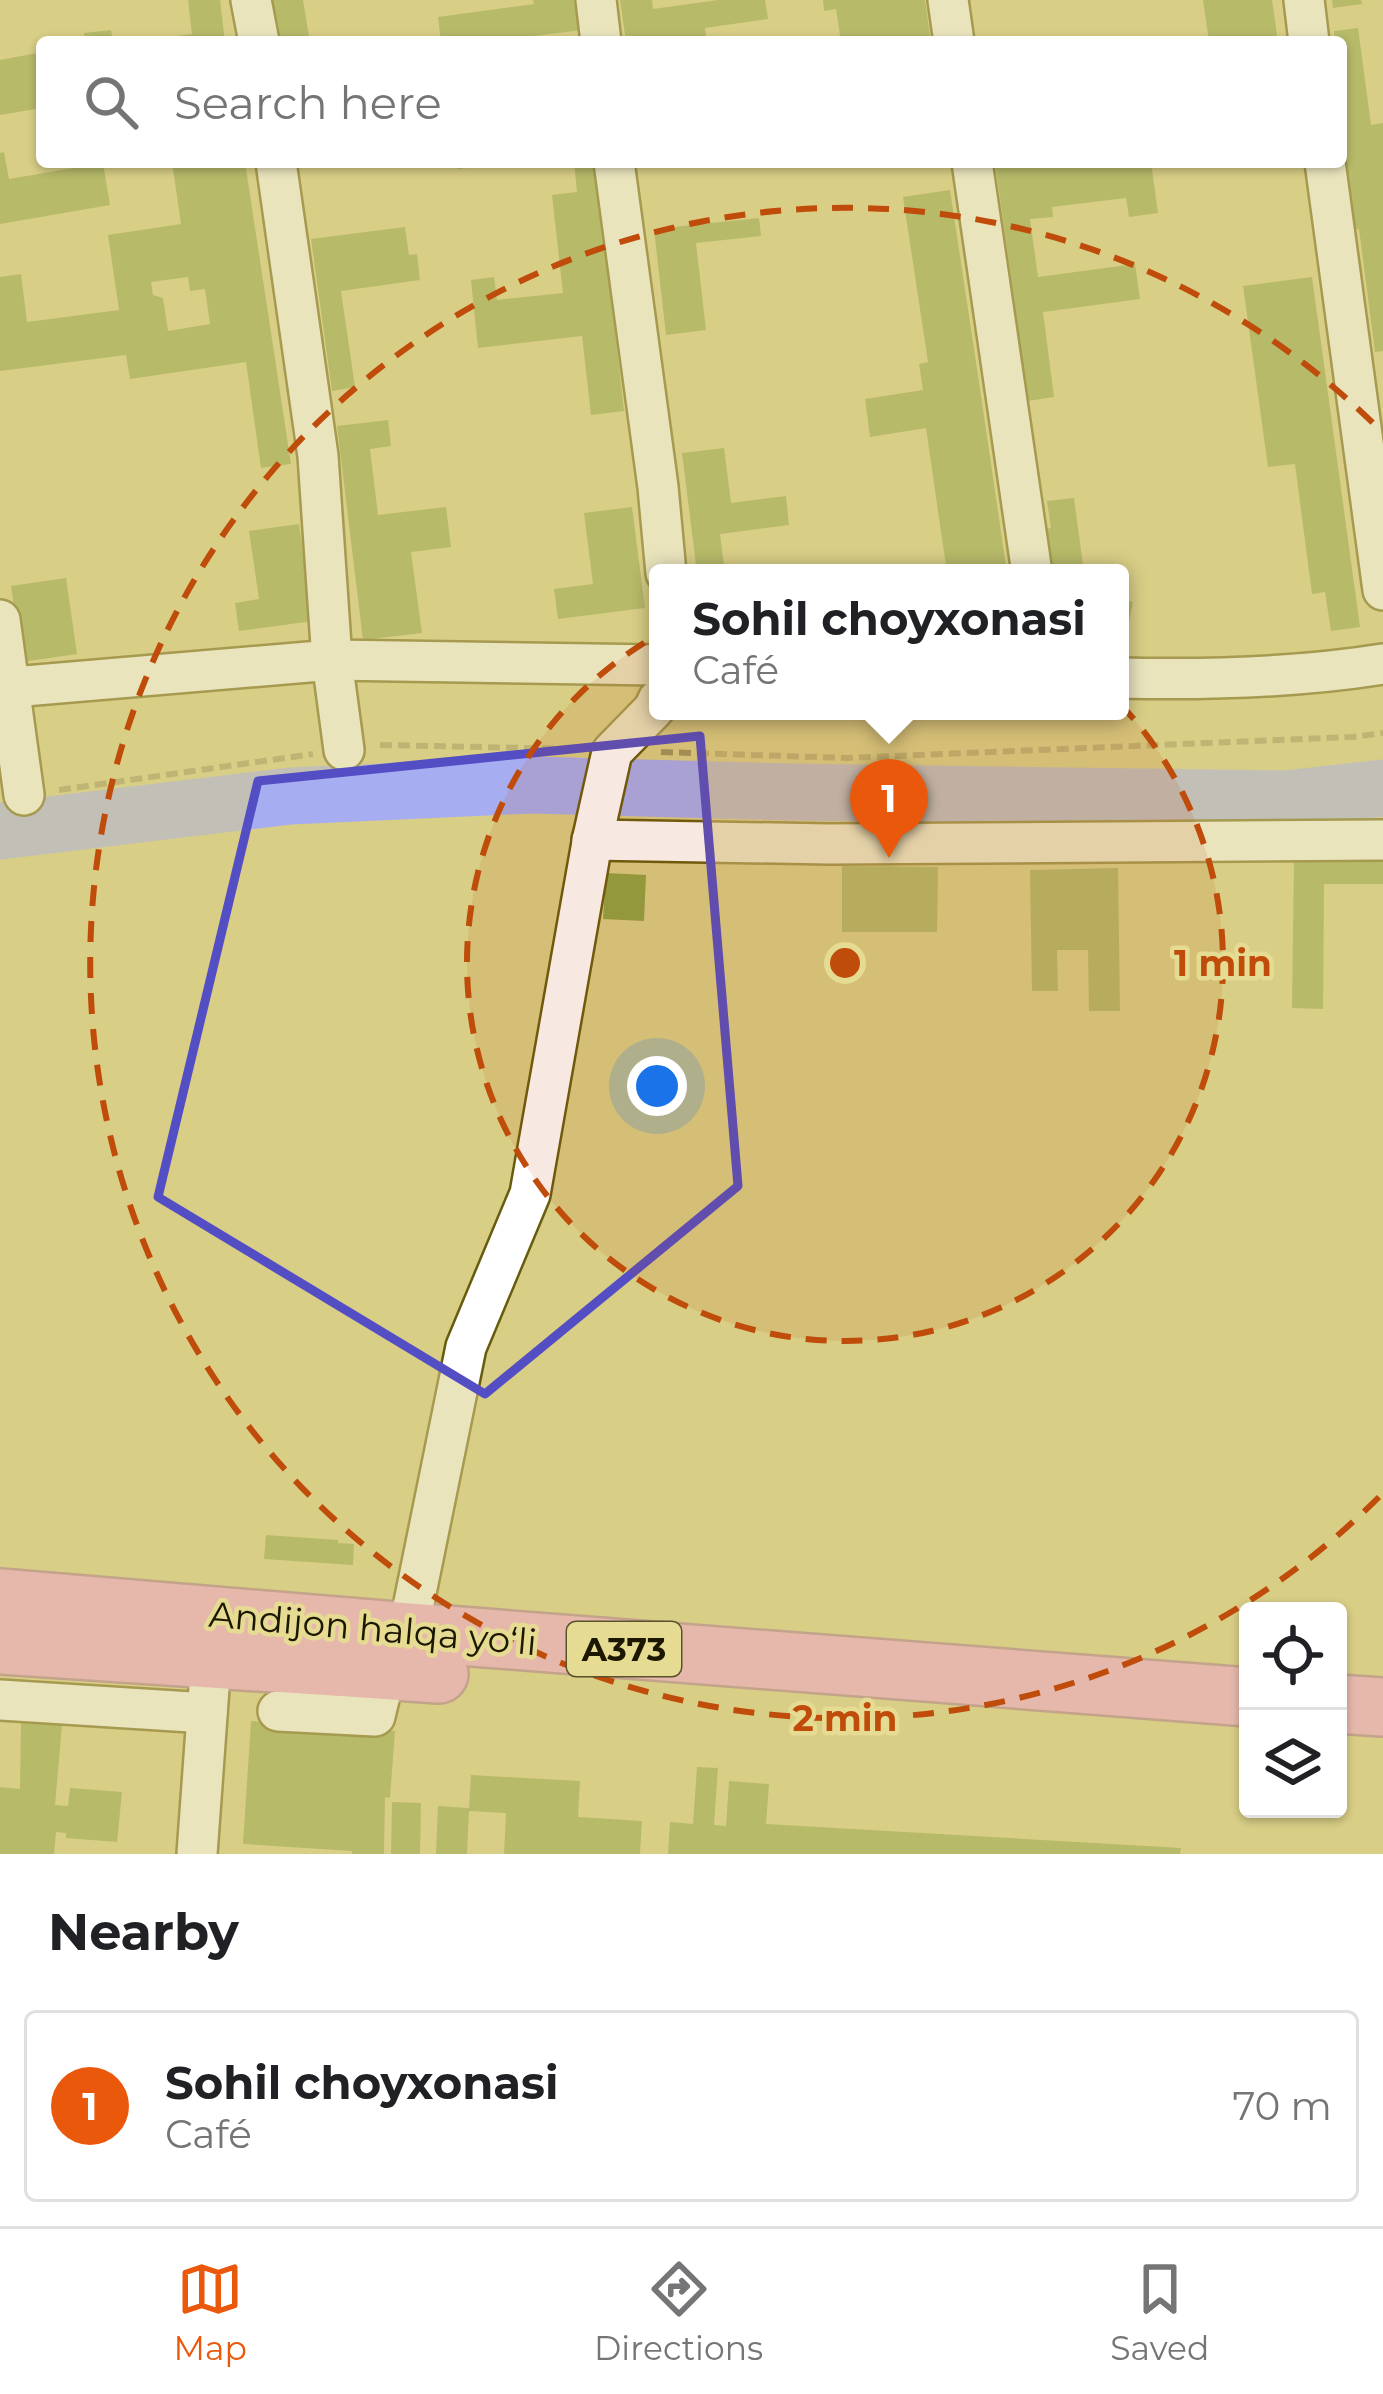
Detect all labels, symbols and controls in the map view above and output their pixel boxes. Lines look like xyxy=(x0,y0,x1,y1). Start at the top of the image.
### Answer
search box xyxy=(36,36,1347,168)
icon: search xyxy=(78,69,144,135)
text: Search here xyxy=(174,75,442,130)
popup xyxy=(649,564,1129,720)
text: Sohil choyxonasi xyxy=(692,591,1086,646)
text: Café xyxy=(692,646,779,694)
pin: 1 xyxy=(850,759,928,858)
text: 1 min xyxy=(1174,941,1272,985)
centre of rings xyxy=(824,942,866,984)
your location xyxy=(627,1056,687,1116)
street label: Andijon halqa yo‘li xyxy=(207,1592,539,1664)
map controls xyxy=(1239,1602,1347,1818)
button: locate xyxy=(1239,1602,1347,1710)
road number: A373 xyxy=(567,1622,681,1676)
text: 2 min xyxy=(793,1696,897,1740)
button: layers xyxy=(1239,1710,1347,1818)
text: Nearby xyxy=(48,1901,239,1963)
text: Sohil choyxonasi xyxy=(165,2055,559,2110)
text: 1 xyxy=(82,2082,98,2130)
text: 70 m xyxy=(1232,2082,1332,2130)
text: Café xyxy=(165,2110,252,2158)
tab: Map xyxy=(174,2256,247,2368)
tab: Directions xyxy=(594,2256,763,2368)
tab: Saved xyxy=(1110,2256,1209,2368)

